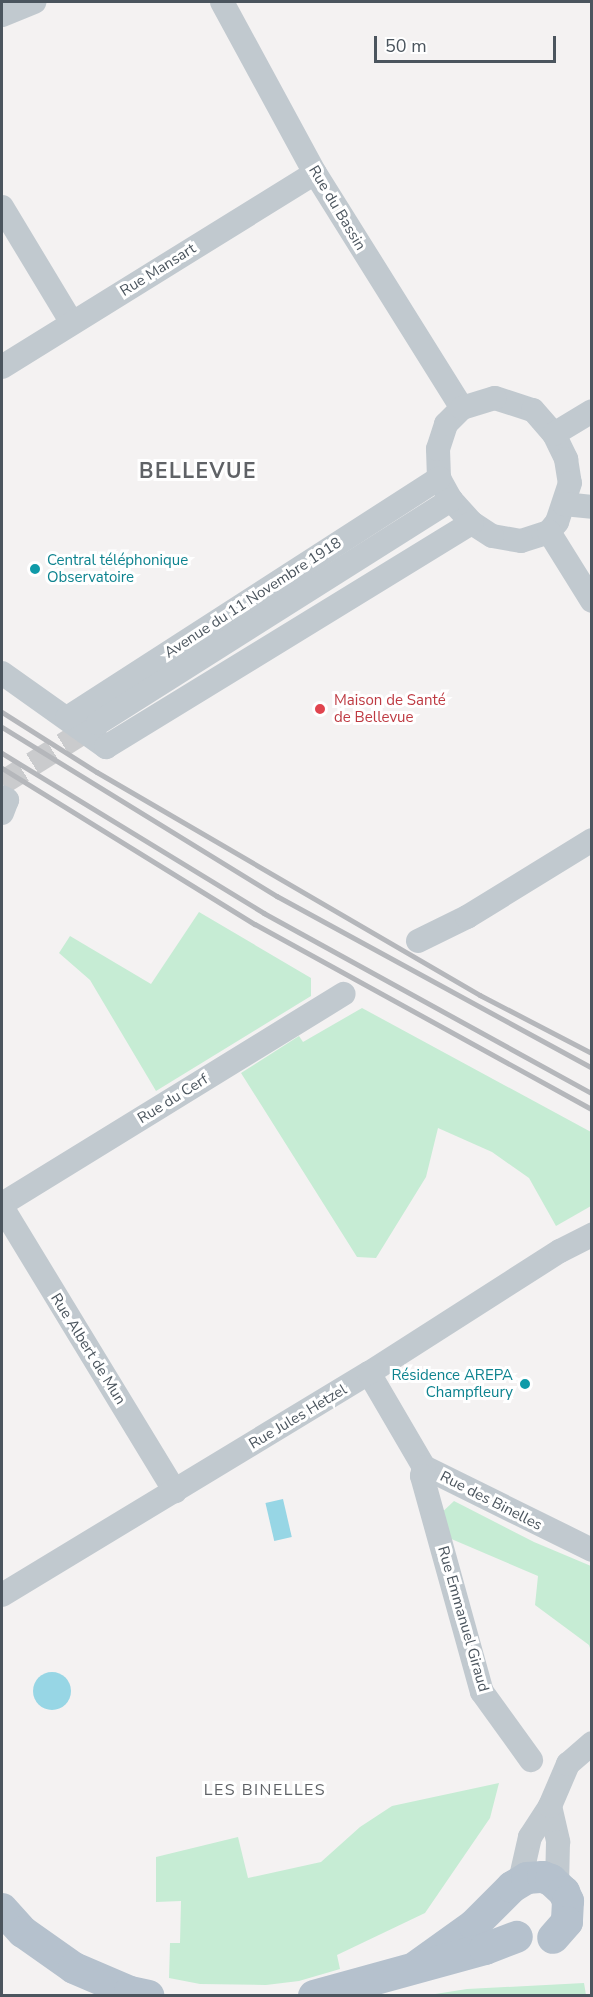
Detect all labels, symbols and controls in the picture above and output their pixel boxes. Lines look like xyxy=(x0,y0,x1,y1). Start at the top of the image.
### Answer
scale bar xyxy=(377,24,558,62)
text: 50 m xyxy=(385,34,427,58)
street label: Rue du Bassin xyxy=(305,162,369,254)
street label: Rue Mansart xyxy=(117,240,199,300)
district label: BELLEVUE xyxy=(139,458,257,484)
street label: Avenue du 11 Novembre 1918 xyxy=(161,534,345,662)
place label: Central téléphonique Observatoire xyxy=(47,551,188,586)
marker: Central téléphonique Observatoire xyxy=(28,562,42,576)
place label: Maison de Santé de Bellevue xyxy=(334,691,446,726)
marker: Maison de Santé de Bellevue xyxy=(311,700,329,718)
street label: Rue du Cerf xyxy=(134,1070,212,1128)
street label: Rue Albert de Mun xyxy=(47,1290,129,1408)
place label: Résidence AREPA Champfleury xyxy=(392,1366,513,1401)
marker: Résidence AREPA Champfleury xyxy=(518,1377,532,1391)
street label: Rue Jules Hetzel xyxy=(246,1381,350,1453)
street label: Rue des Binelles xyxy=(437,1468,545,1534)
street label: Rue Emmanuel Giraud xyxy=(434,1544,492,1694)
district label: LES BINELLES xyxy=(204,1780,326,1800)

